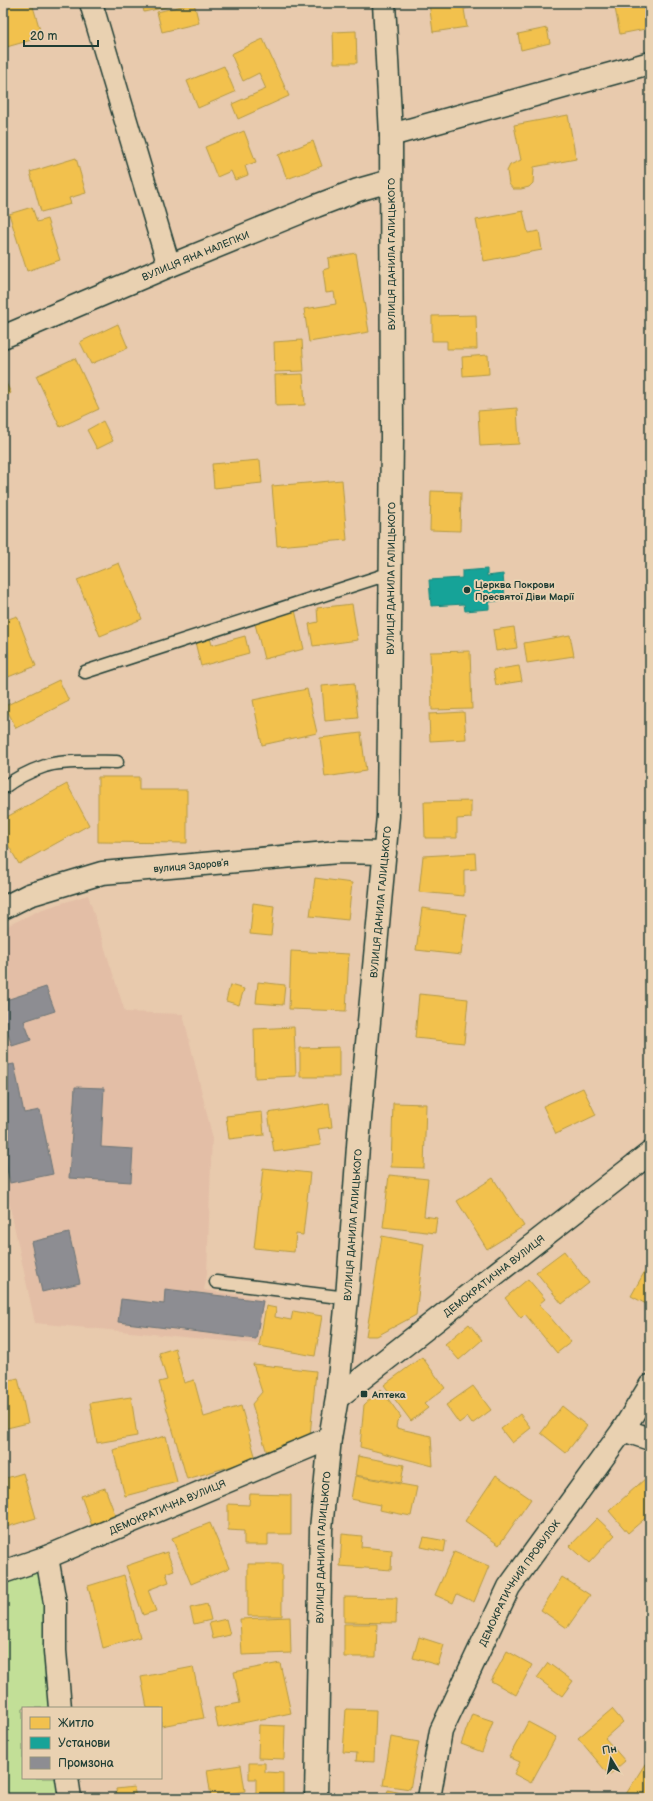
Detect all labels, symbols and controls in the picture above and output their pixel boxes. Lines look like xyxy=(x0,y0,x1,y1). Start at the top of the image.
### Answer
scale bar xyxy=(24,22,98,48)
text: 20 m xyxy=(30,29,57,44)
street label: ВУЛИЦЯ ДАНИЛА ГАЛИЦЬКОГО xyxy=(386,178,398,330)
street label: ВУЛИЦЯ ЯНА НАЛЕПКИ xyxy=(140,229,251,284)
street label: ВУЛИЦЯ ДАНИЛА ГАЛИЦЬКОГО xyxy=(385,502,398,655)
place label: Церква Покрови Пресвятої Діви Марії xyxy=(475,579,575,603)
marker: Церква Покрови Пресвятої Діви Марії xyxy=(462,585,472,595)
street label: ВУЛИЦЯ ДАНИЛА ГАЛИЦЬКОГО xyxy=(368,826,394,979)
street label: вулиця Здоровʼя xyxy=(153,857,230,875)
street label: ВУЛИЦЯ ДАНИЛА ГАЛИЦЬКОГО xyxy=(342,1148,365,1301)
street label: ДЕМОКРАТИЧНА ВУЛИЦЯ xyxy=(441,1233,547,1320)
marker: Аптека xyxy=(359,1389,369,1399)
place label: Аптека xyxy=(371,1389,406,1401)
street label: ВУЛИЦЯ ДАНИЛА ГАЛИЦЬКОГО xyxy=(314,1471,334,1623)
street label: ДЕМОКРАТИЧНА ВУЛИЦЯ xyxy=(108,1477,228,1537)
street label: ДЕМОКРАТИЧНИЙ ПРОВУЛОК xyxy=(477,1517,563,1648)
legend xyxy=(22,1707,162,1779)
text: Житло xyxy=(58,1716,94,1731)
text: Установи xyxy=(58,1736,110,1751)
north arrow xyxy=(591,1739,631,1779)
text: Пн xyxy=(601,1742,618,1757)
text: Промзона xyxy=(58,1756,114,1771)

